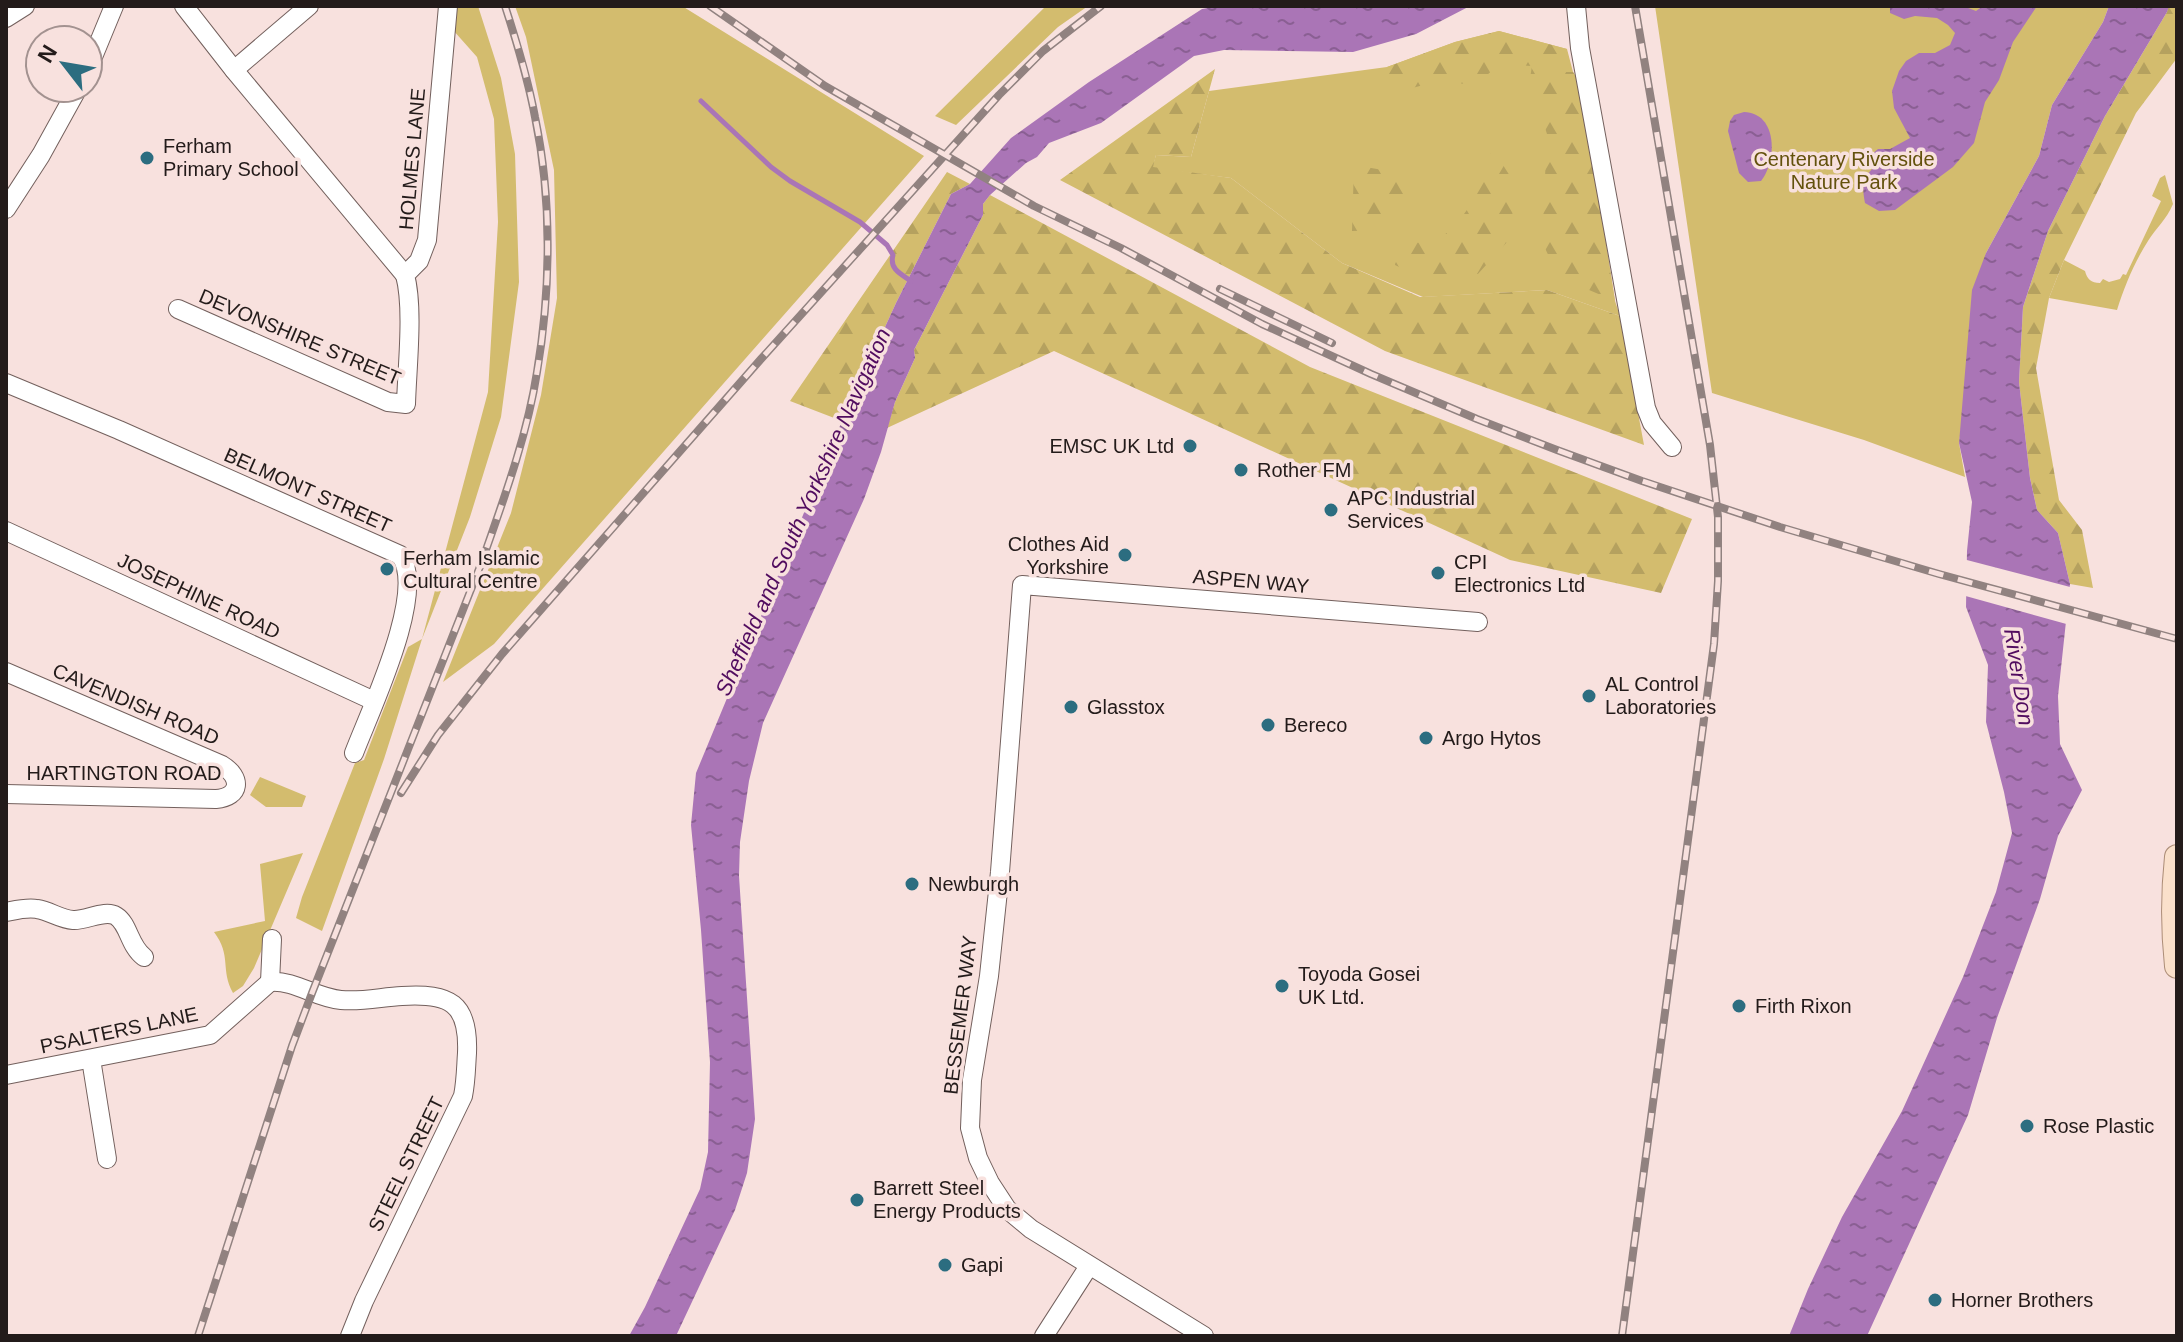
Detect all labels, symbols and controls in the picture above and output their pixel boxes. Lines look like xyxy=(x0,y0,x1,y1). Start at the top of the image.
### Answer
north arrow xyxy=(24,24,104,104)
text: N xyxy=(32,41,62,67)
street label: HOLMES LANE xyxy=(395,87,429,231)
place label: Ferham Primary School xyxy=(163,135,299,180)
park label: Centenary Riverside Nature Park xyxy=(1753,148,1935,193)
marker: Ferham Primary School xyxy=(138,149,156,167)
street label: DEVONSHIRE STREET xyxy=(196,285,404,389)
water label: Sheffield and South Yorkshire Navigation xyxy=(710,324,896,700)
place label: EMSC UK Ltd xyxy=(1050,435,1174,457)
marker: EMSC UK Ltd xyxy=(1181,437,1199,455)
street label: BELMONT STREET xyxy=(221,443,395,537)
place label: Rother FM xyxy=(1257,459,1351,481)
marker: Rother FM xyxy=(1232,461,1250,479)
place label: APC Industrial Services xyxy=(1347,487,1475,532)
marker: APC Industrial Services xyxy=(1322,501,1340,519)
place label: Clothes Aid Yorkshire xyxy=(1008,533,1109,578)
marker: Clothes Aid Yorkshire xyxy=(1116,546,1134,564)
place label: Ferham Islamic Cultural Centre xyxy=(403,547,540,592)
street label: JOSEPHINE ROAD xyxy=(114,549,284,643)
place label: CPI Electronics Ltd xyxy=(1454,551,1585,596)
marker: Ferham Islamic Cultural Centre xyxy=(378,560,396,578)
marker: CPI Electronics Ltd xyxy=(1429,564,1447,582)
street label: ASPEN WAY xyxy=(1192,565,1310,597)
water label: River Don xyxy=(1999,627,2039,727)
street label: CAVENDISH ROAD xyxy=(50,659,222,749)
place label: AL Control Laboratories xyxy=(1605,673,1716,718)
marker: AL Control Laboratories xyxy=(1580,687,1598,705)
place label: Glasstox xyxy=(1087,696,1165,718)
marker: Glasstox xyxy=(1062,698,1080,716)
place label: Bereco xyxy=(1284,714,1347,736)
marker: Bereco xyxy=(1259,716,1277,734)
place label: Argo Hytos xyxy=(1442,727,1541,749)
marker: Argo Hytos xyxy=(1417,729,1435,747)
street label: HARTINGTON ROAD xyxy=(27,762,221,784)
place label: Newburgh xyxy=(928,873,1019,895)
marker: Newburgh xyxy=(903,875,921,893)
street label: BESSEMER WAY xyxy=(939,934,981,1096)
place label: Toyoda Gosei UK Ltd. xyxy=(1298,963,1420,1008)
marker: Toyoda Gosei UK Ltd. xyxy=(1273,977,1291,995)
place label: Firth Rixon xyxy=(1755,995,1852,1017)
marker: Firth Rixon xyxy=(1730,997,1748,1015)
street label: PSALTERS LANE xyxy=(38,1003,200,1057)
street label: STEEL STREET xyxy=(364,1093,448,1235)
place label: Rose Plastic xyxy=(2043,1115,2154,1137)
marker: Rose Plastic xyxy=(2018,1117,2036,1135)
place label: Barrett Steel Energy Products xyxy=(873,1177,1021,1222)
marker: Barrett Steel Energy Products xyxy=(848,1191,866,1209)
place label: Gapi xyxy=(961,1254,1003,1276)
marker: Gapi xyxy=(936,1256,954,1274)
place label: Horner Brothers xyxy=(1951,1289,2093,1311)
marker: Horner Brothers xyxy=(1926,1291,1944,1309)

